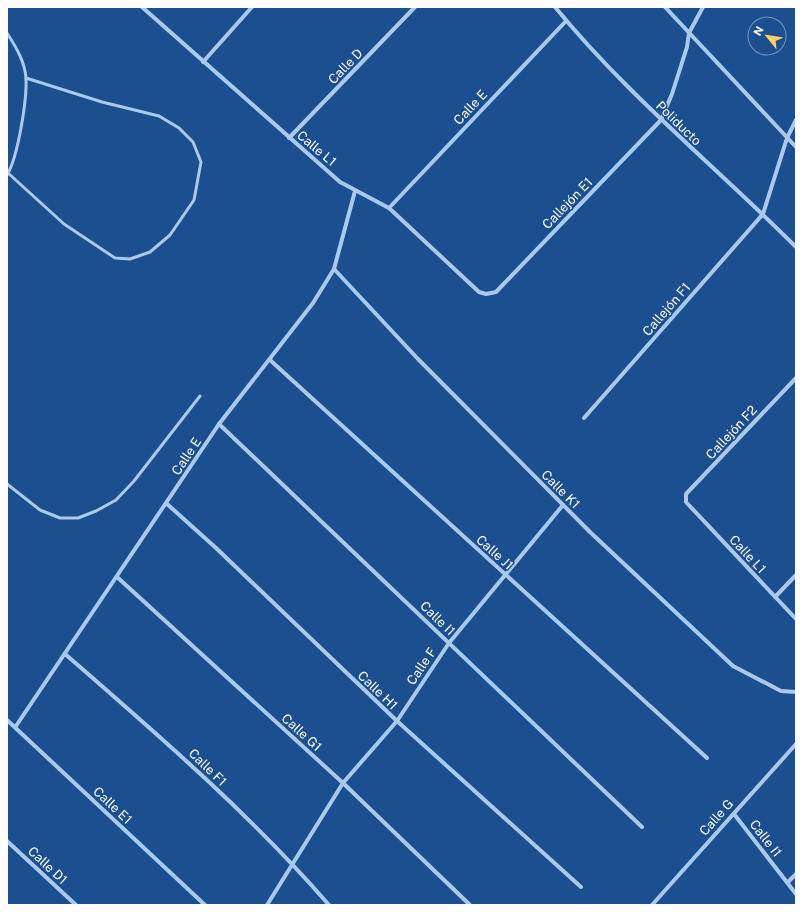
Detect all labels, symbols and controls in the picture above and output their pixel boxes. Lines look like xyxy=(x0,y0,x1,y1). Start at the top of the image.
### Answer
north arrow xyxy=(747,16,787,56)
text: N xyxy=(751,24,766,38)
street label: Calle D xyxy=(325,46,366,87)
street label: Calle E xyxy=(451,87,490,128)
street label: Poliducto xyxy=(653,98,704,149)
street label: Calle L1 xyxy=(294,128,339,169)
street label: Callejón E1 xyxy=(539,175,596,232)
street label: Callejón F1 xyxy=(639,280,693,339)
street label: Callejón F2 xyxy=(703,402,760,462)
street label: Calle E xyxy=(168,435,204,478)
street label: Calle K1 xyxy=(538,467,583,512)
street label: Calle J1 xyxy=(473,532,516,573)
street label: Calle L1 xyxy=(726,532,769,577)
street label: Calle I1 xyxy=(417,598,458,639)
street label: Calle F xyxy=(404,645,439,688)
street label: Calle H1 xyxy=(355,668,401,713)
street label: Calle G1 xyxy=(279,711,325,754)
street label: Calle F1 xyxy=(186,746,230,789)
street label: Calle E1 xyxy=(90,784,135,827)
street label: Calle G xyxy=(696,796,736,838)
street label: Calle I1 xyxy=(747,817,785,860)
street label: Calle D1 xyxy=(25,843,70,887)

